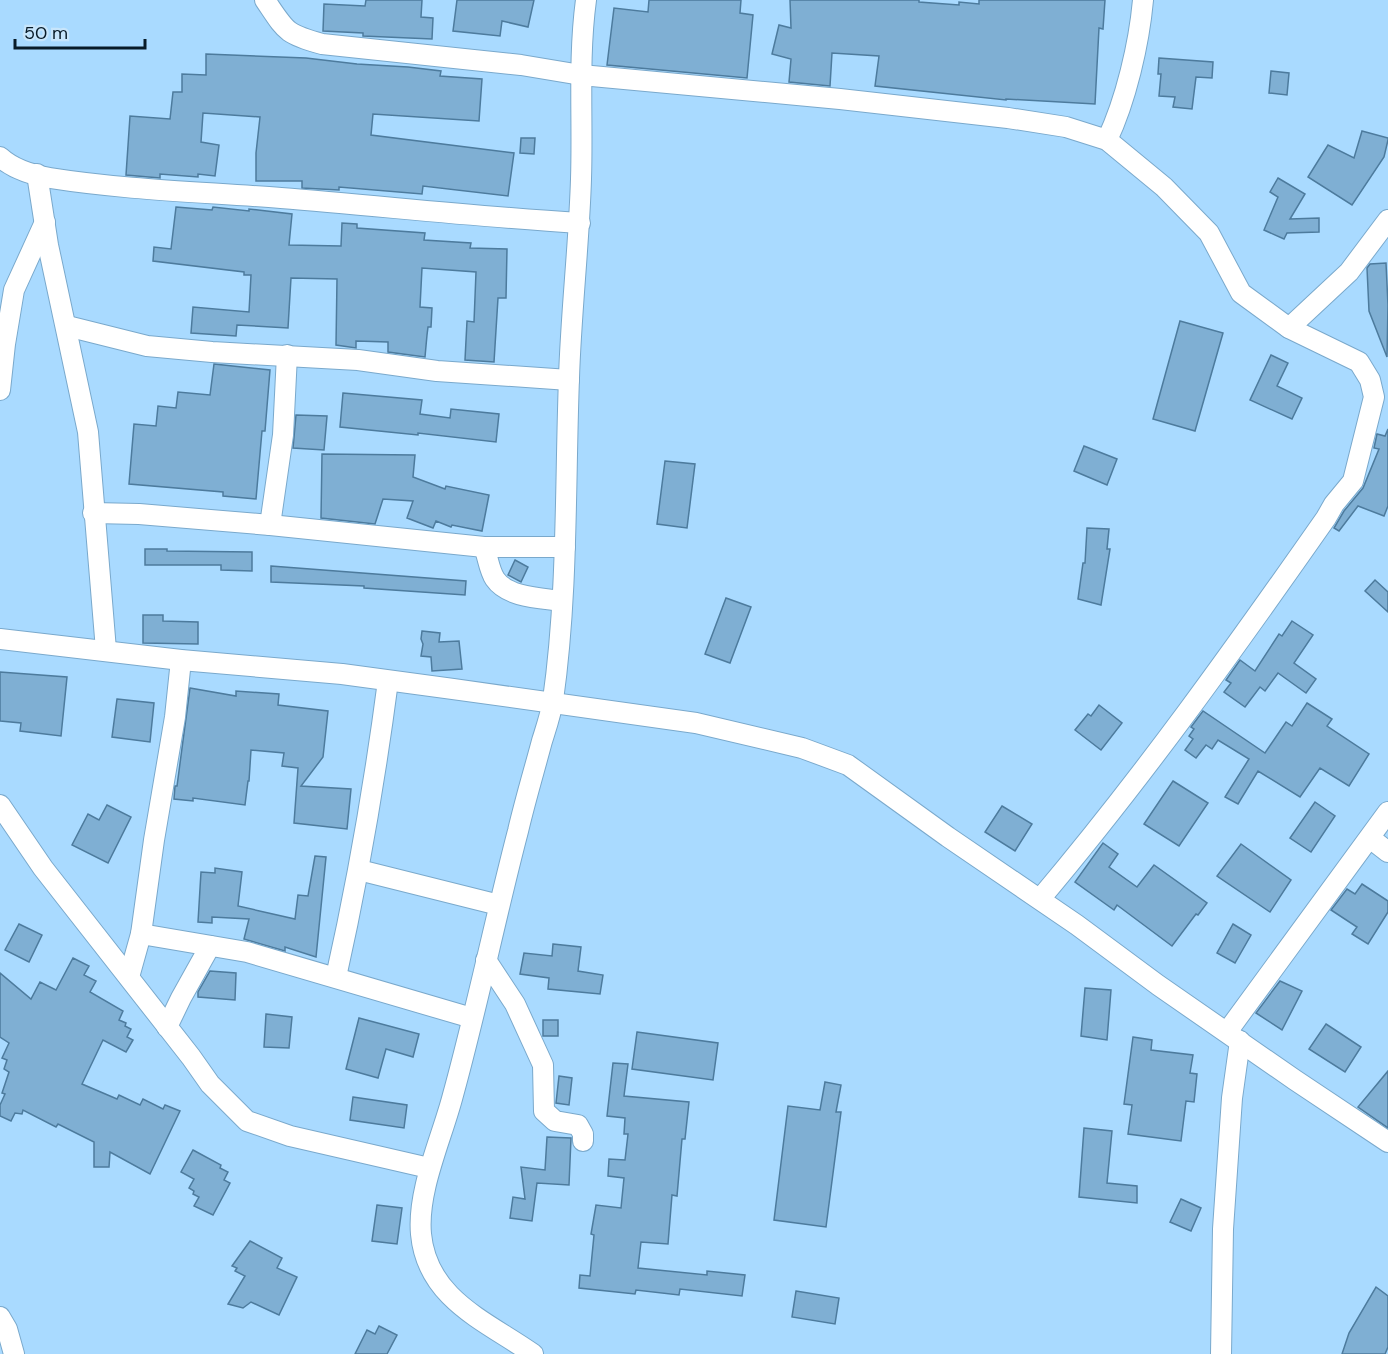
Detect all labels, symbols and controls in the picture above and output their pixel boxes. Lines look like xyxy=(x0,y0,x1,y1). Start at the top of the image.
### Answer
scale bar xyxy=(15,12,146,50)
text: 50 m xyxy=(24,21,68,45)

